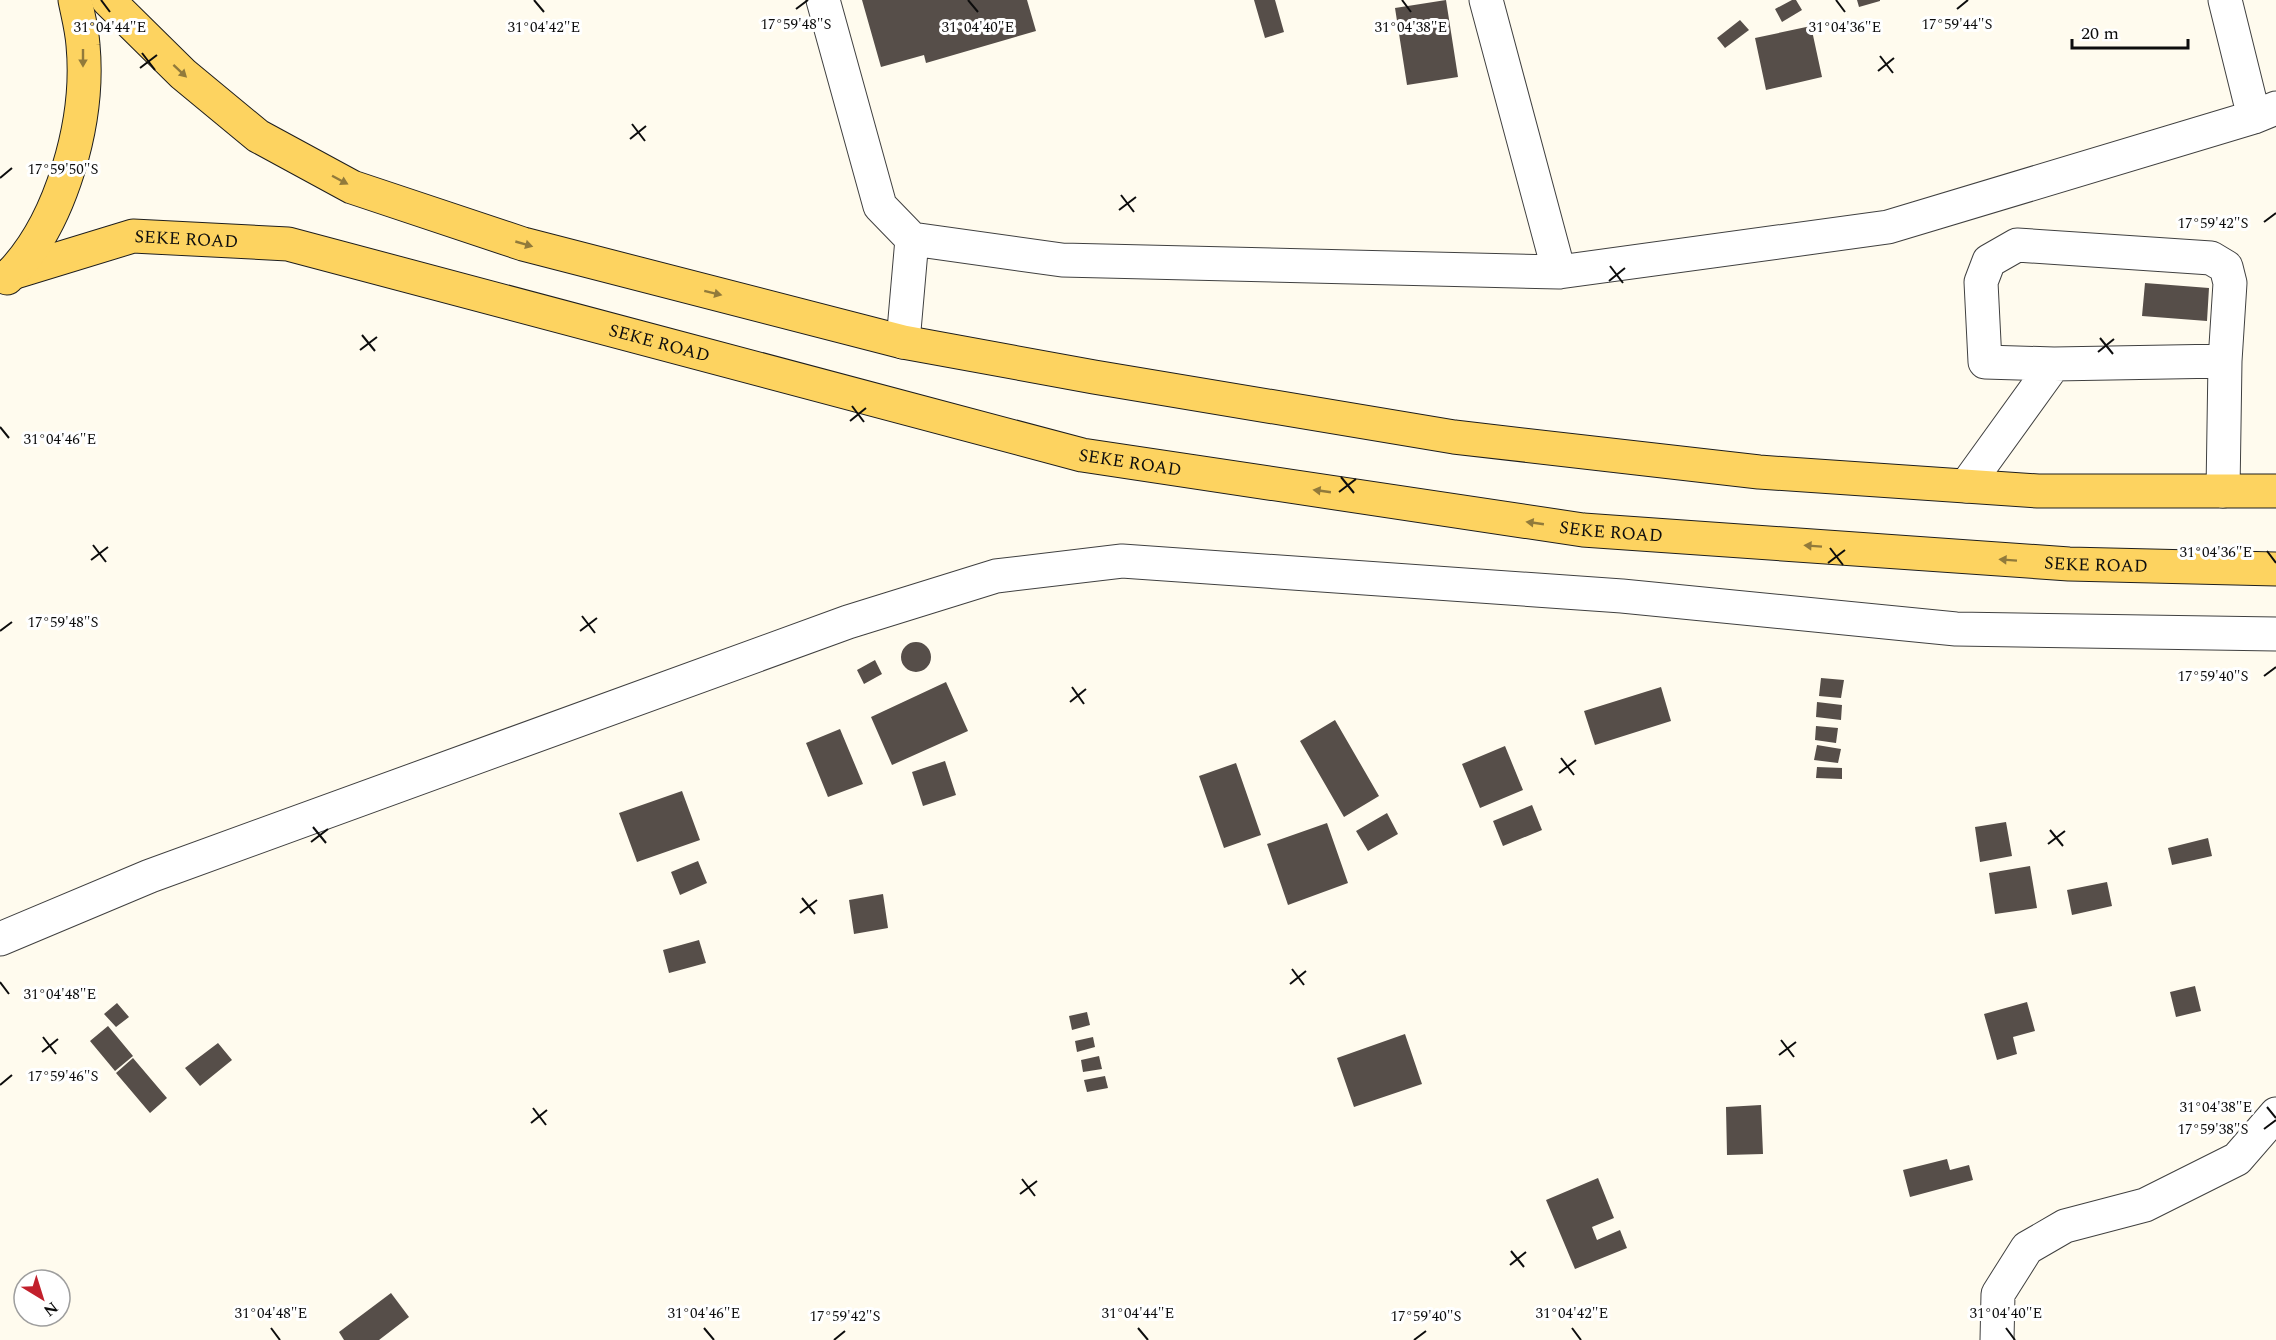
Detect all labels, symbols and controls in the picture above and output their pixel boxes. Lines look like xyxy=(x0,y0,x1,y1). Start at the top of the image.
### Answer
scale bar xyxy=(2072,12,2188,50)
text: 17°59'48"S xyxy=(761,13,832,36)
text: 17°59'44"S xyxy=(1922,13,1993,36)
text: 31°04'44"E xyxy=(74,16,146,39)
text: 31°04'42"E xyxy=(508,16,580,39)
text: 31°04'40"E xyxy=(942,16,1014,39)
text: 31°04'38"E xyxy=(1375,16,1447,39)
text: 31°04'36"E xyxy=(1809,16,1881,39)
text: 20 m xyxy=(2081,20,2119,47)
one-way arrow xyxy=(78,48,88,67)
one-way arrow xyxy=(172,64,187,78)
text: 17°59'50"S xyxy=(28,158,99,181)
one-way arrow xyxy=(332,175,349,185)
text: 17°59'42"S xyxy=(2178,212,2249,235)
street label: SEKE ROAD xyxy=(134,223,239,255)
one-way arrow xyxy=(515,240,533,249)
one-way arrow xyxy=(704,288,722,298)
street label: SEKE ROAD xyxy=(606,317,713,370)
text: 31°04'46"E xyxy=(24,428,96,451)
street label: SEKE ROAD xyxy=(1077,442,1183,484)
one-way arrow xyxy=(1312,486,1331,495)
street label: SEKE ROAD xyxy=(1557,514,1664,550)
one-way arrow xyxy=(1526,518,1545,527)
one-way arrow xyxy=(1804,541,1823,551)
text: 31°04'36"E xyxy=(2180,541,2252,564)
street label: SEKE ROAD xyxy=(2043,549,2148,580)
one-way arrow xyxy=(1998,555,2017,564)
text: 17°59'48"S xyxy=(28,611,99,634)
text: 17°59'40"S xyxy=(2178,665,2249,688)
text: 31°04'48"E xyxy=(24,983,96,1006)
text: 17°59'46"S xyxy=(28,1065,99,1088)
text: 31°04'38"E xyxy=(2180,1096,2252,1119)
text: 17°59'38"S xyxy=(2178,1118,2249,1141)
north arrow xyxy=(12,1268,72,1328)
text: N xyxy=(38,1296,63,1323)
text: 31°04'48"E xyxy=(235,1302,307,1325)
text: 31°04'46"E xyxy=(668,1302,740,1325)
text: 31°04'44"E xyxy=(1102,1302,1174,1325)
text: 31°04'42"E xyxy=(1536,1302,1608,1325)
text: 31°04'40"E xyxy=(1970,1302,2042,1325)
text: 17°59'42"S xyxy=(810,1305,881,1328)
text: 17°59'40"S xyxy=(1391,1305,1462,1328)

